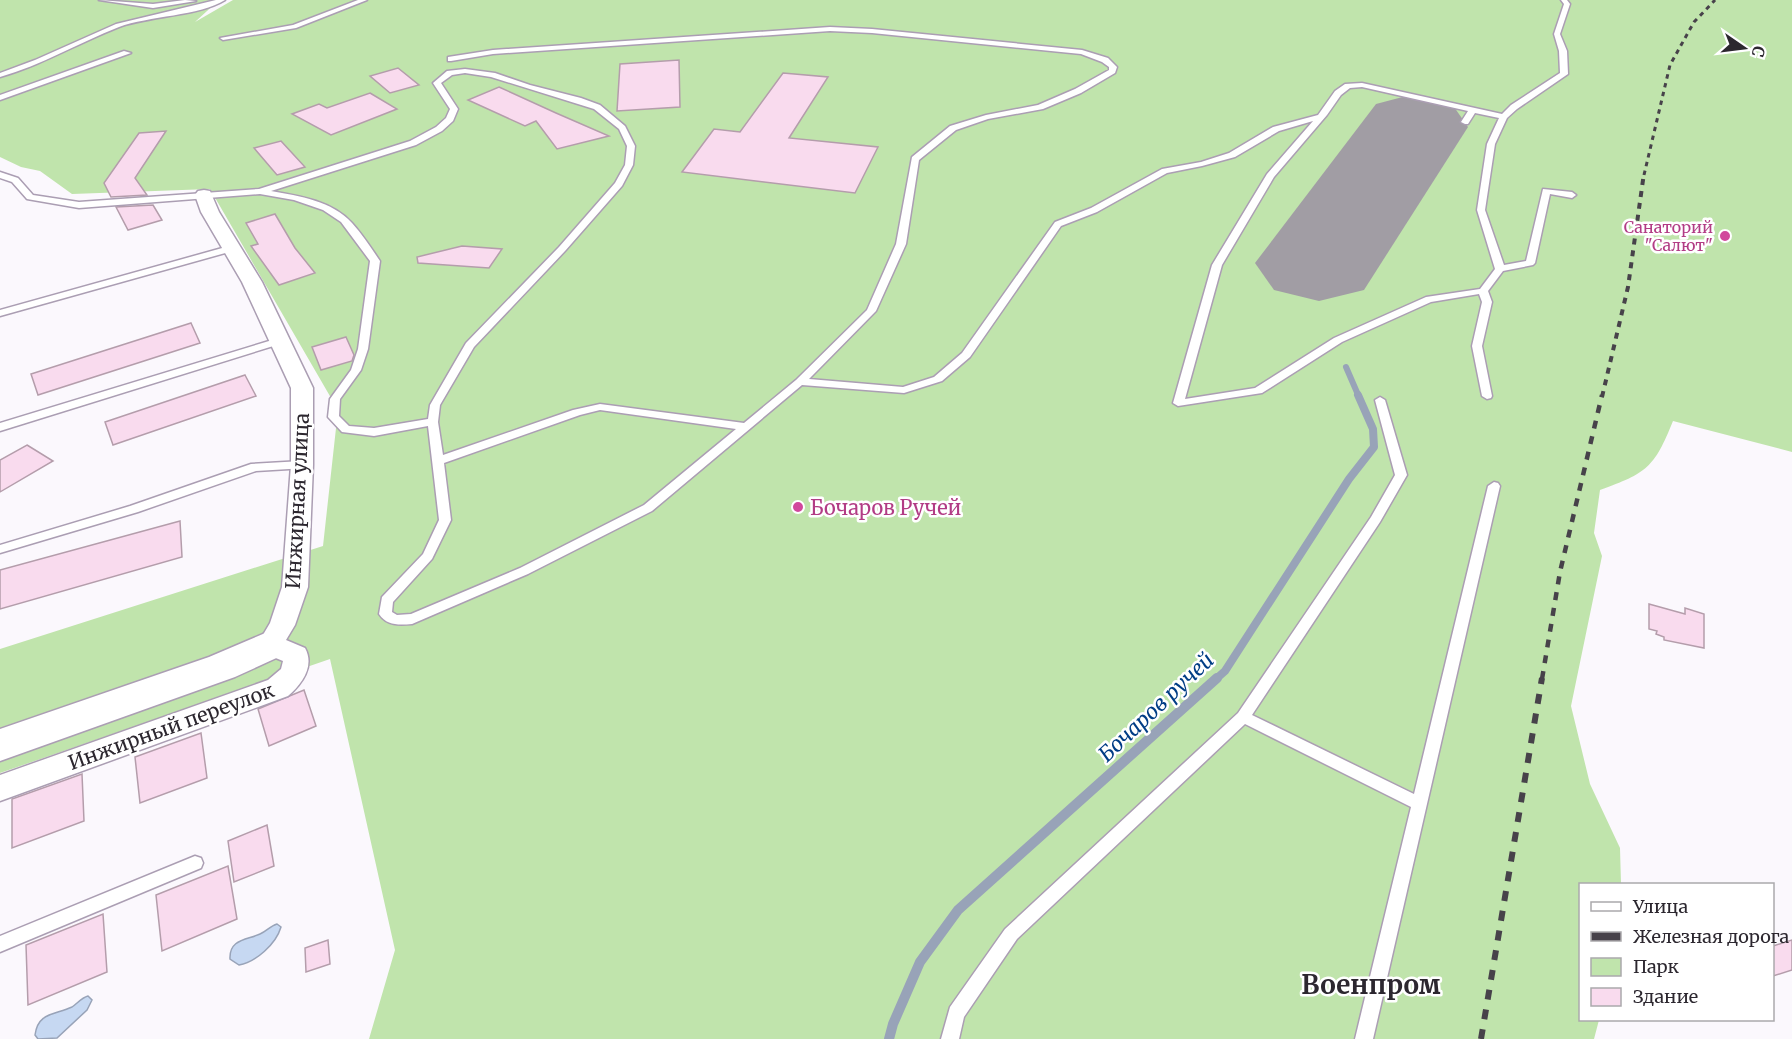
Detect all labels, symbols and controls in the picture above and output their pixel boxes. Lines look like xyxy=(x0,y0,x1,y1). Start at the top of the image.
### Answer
north arrow xyxy=(1714,18,1774,78)
text: С xyxy=(1748,44,1770,59)
place label: Санаторий "Салют" xyxy=(1624,217,1713,255)
marker: Санаторий "Салют" xyxy=(1718,229,1732,243)
street label: Инжирная улица xyxy=(280,412,314,590)
place label: Бочаров Ручей xyxy=(810,495,962,520)
marker: Бочаров Ручей xyxy=(791,500,805,514)
water label: Бочаров ручей xyxy=(1093,647,1219,767)
street label: Инжирный переулок xyxy=(65,677,278,775)
legend xyxy=(1579,883,1774,1021)
text: Улица xyxy=(1632,895,1688,918)
text: Железная дорога xyxy=(1633,925,1790,948)
text: Парк xyxy=(1633,955,1679,978)
district label: Военпром xyxy=(1301,968,1441,1001)
text: Здание xyxy=(1633,985,1698,1008)

